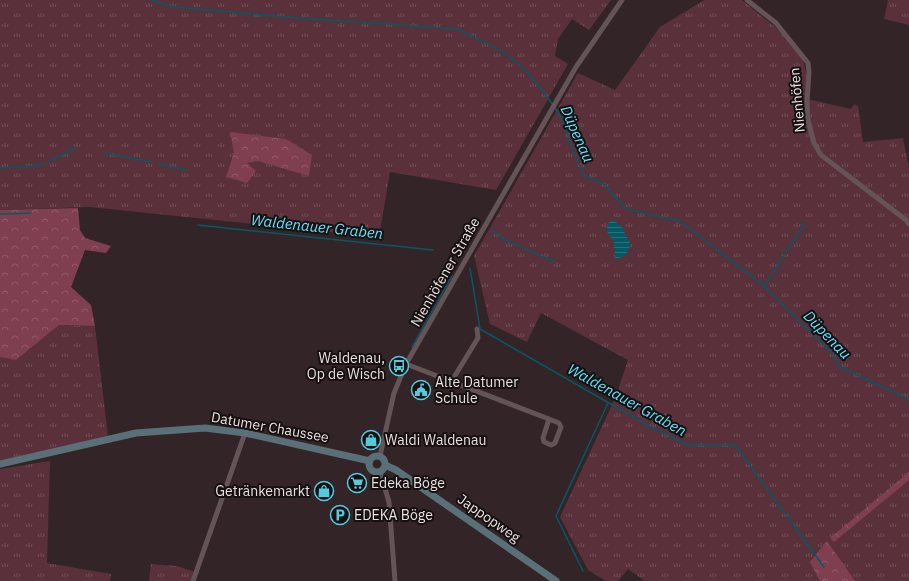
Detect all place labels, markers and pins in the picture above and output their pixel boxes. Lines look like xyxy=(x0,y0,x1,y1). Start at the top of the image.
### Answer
place label: Waldenau, Op de Wisch xyxy=(307,349,385,383)
bus stop icon: Waldenau, Op de Wisch xyxy=(388,355,410,377)
place label: Alte Datumer Schule xyxy=(435,373,518,407)
public building icon: Alte Datumer Schule xyxy=(410,379,432,401)
shop icon: Waldi Waldenau xyxy=(360,429,382,451)
place label: Waldi Waldenau xyxy=(385,431,486,449)
supermarket icon: Edeka Böge xyxy=(346,472,368,494)
place label: Edeka Böge xyxy=(371,474,445,492)
shop icon: Getränkemarkt xyxy=(313,480,335,502)
place label: Getränkemarkt xyxy=(215,482,310,500)
parking icon: EDEKA Böge xyxy=(329,504,351,526)
place label: EDEKA Böge xyxy=(354,506,433,524)

